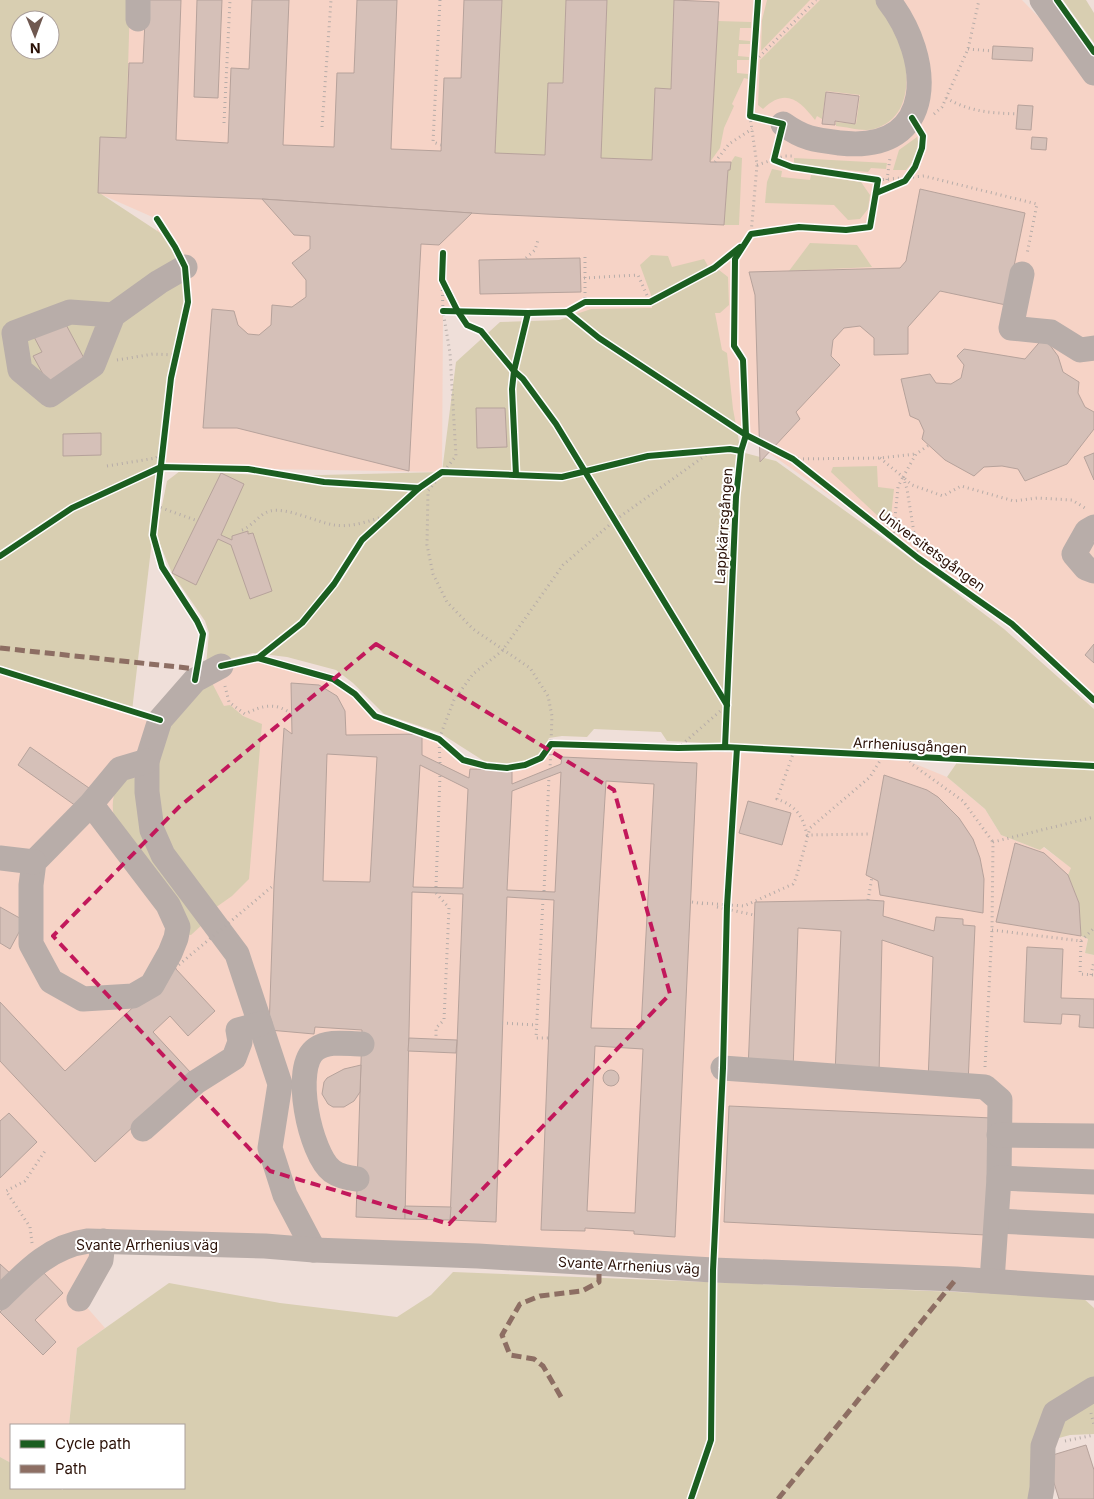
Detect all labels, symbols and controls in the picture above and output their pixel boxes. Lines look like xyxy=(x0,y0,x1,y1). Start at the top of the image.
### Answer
north arrow xyxy=(10,10,60,60)
text: N xyxy=(30,40,41,57)
street label: Lappkärrsgången xyxy=(710,467,736,585)
street label: Universitetsgången xyxy=(875,505,989,595)
street label: Arrheniusgången xyxy=(853,734,967,756)
street label: Svante Arrhenius väg xyxy=(76,1236,218,1253)
street label: Svante Arrhenius väg xyxy=(558,1253,700,1277)
legend xyxy=(10,1424,185,1489)
text: Cycle path xyxy=(55,1434,131,1453)
text: Path xyxy=(55,1459,87,1478)

